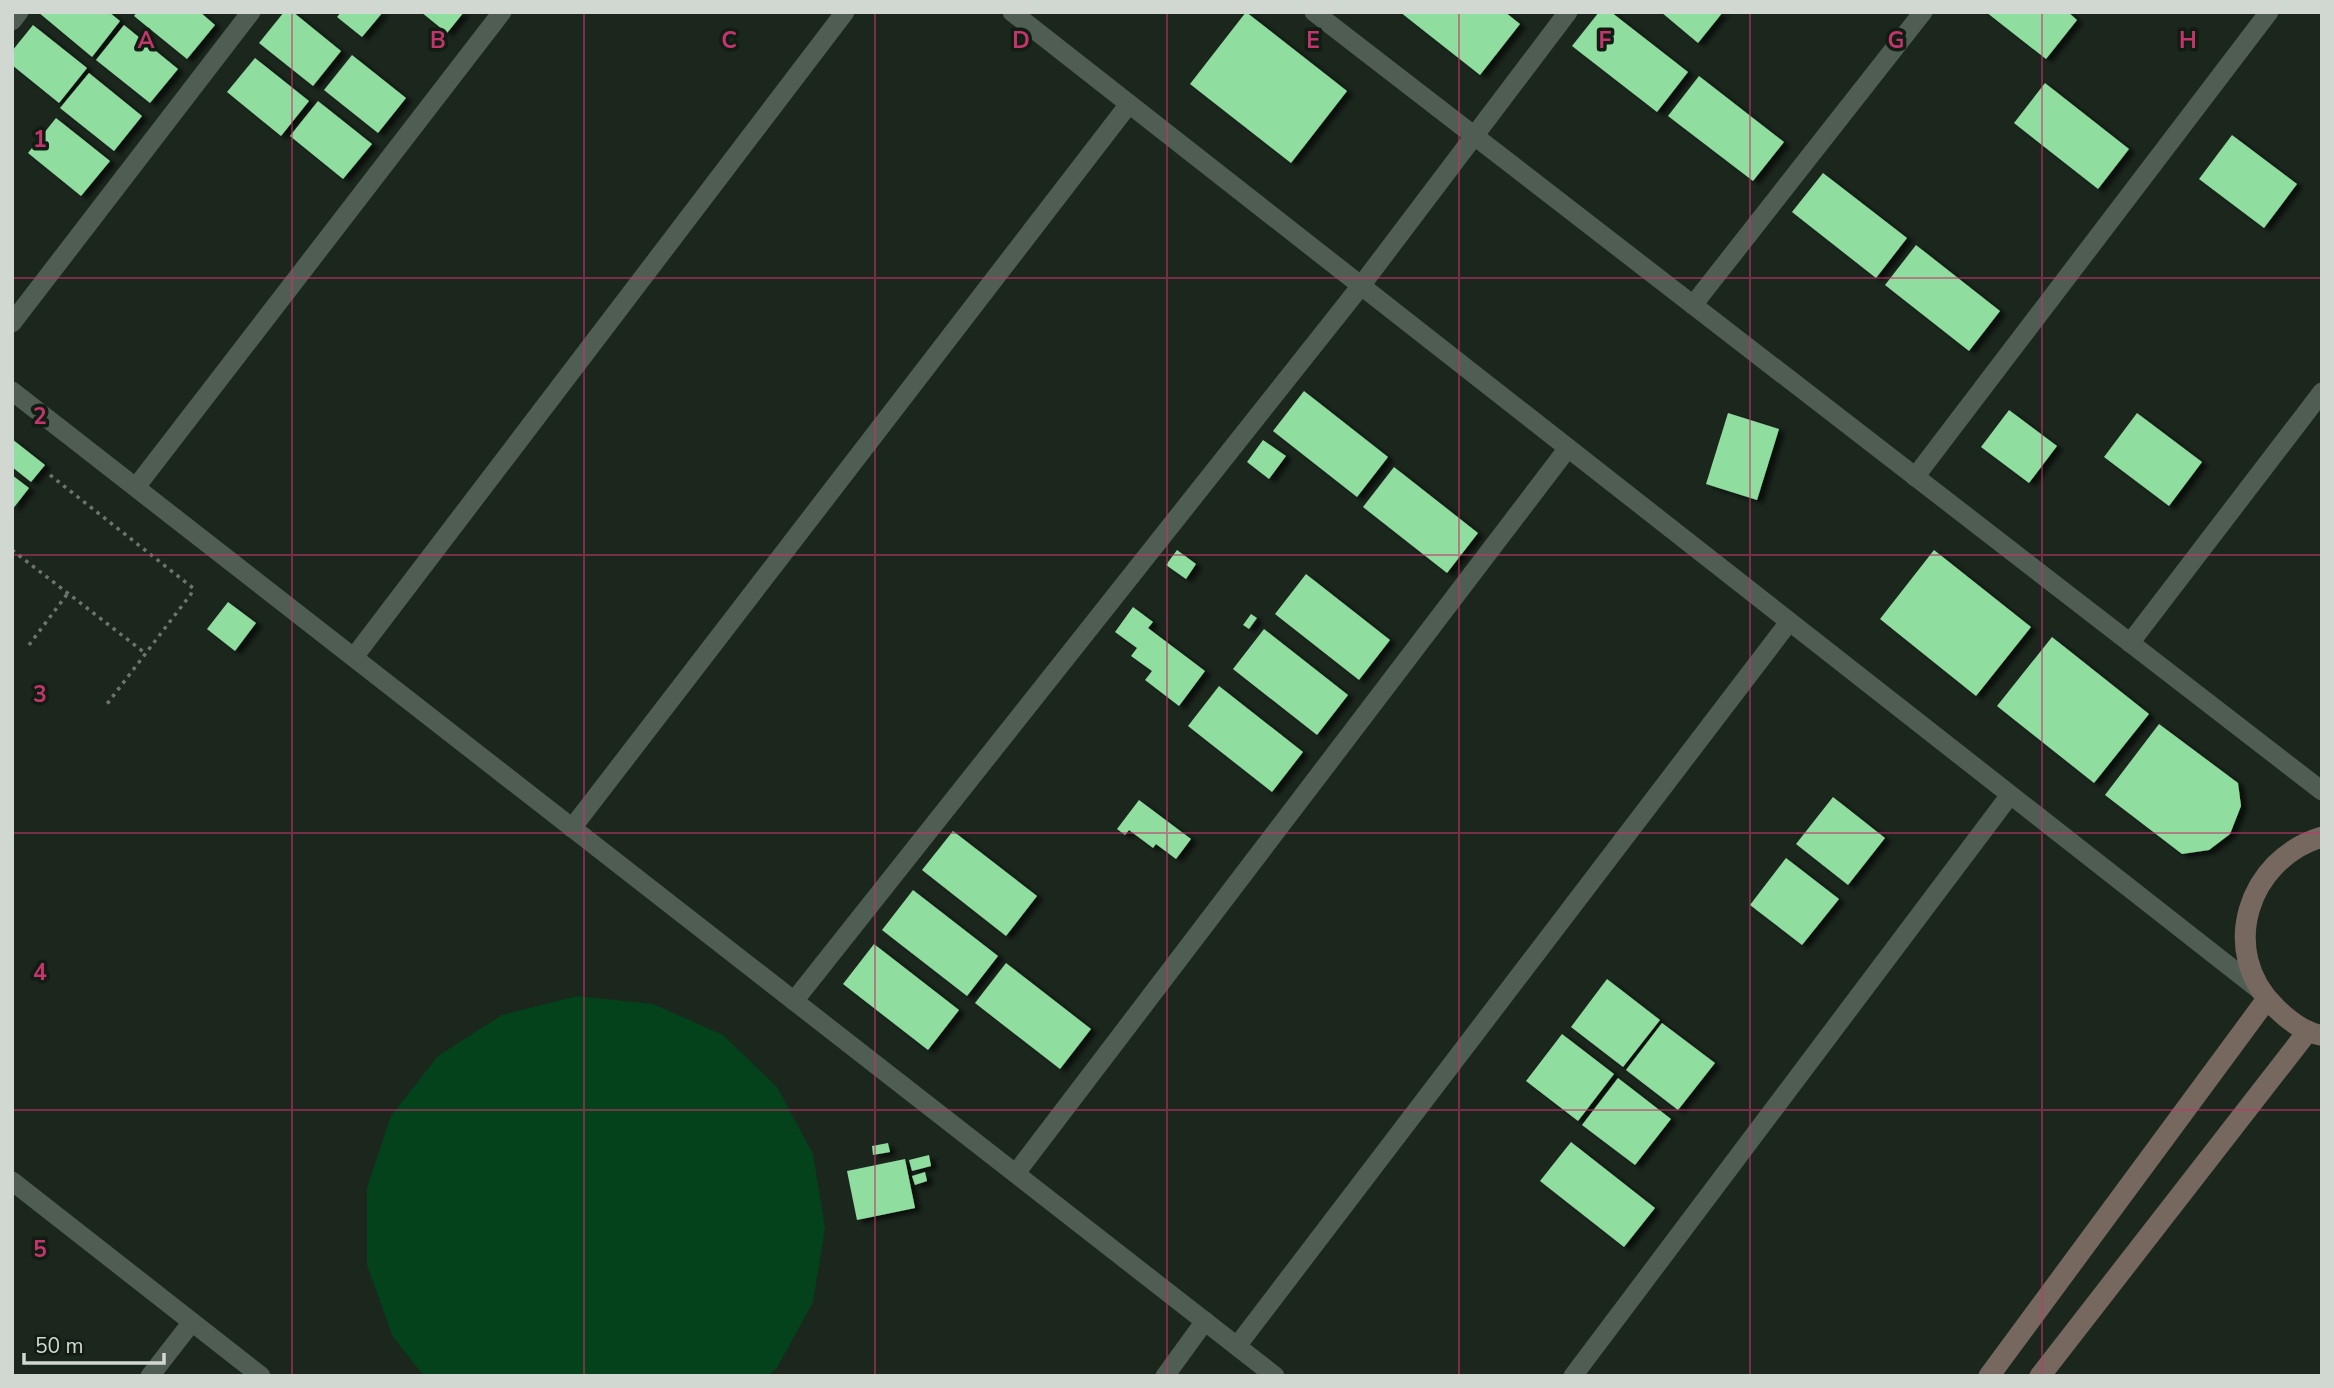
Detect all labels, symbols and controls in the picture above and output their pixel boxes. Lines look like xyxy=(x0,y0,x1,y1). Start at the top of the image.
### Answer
text: A xyxy=(137,25,155,56)
text: B xyxy=(430,25,446,56)
text: C xyxy=(721,25,737,56)
text: D xyxy=(1012,25,1030,56)
text: E xyxy=(1306,25,1320,56)
text: F xyxy=(1599,25,1612,56)
text: G xyxy=(1888,25,1904,56)
text: H xyxy=(2179,25,2197,56)
text: 1 xyxy=(33,124,47,155)
text: 2 xyxy=(33,401,47,432)
text: 3 xyxy=(33,679,47,710)
text: 4 xyxy=(33,957,47,988)
text: 5 xyxy=(33,1234,47,1265)
scale bar xyxy=(24,1322,164,1366)
text: 50 m xyxy=(35,1332,84,1360)

